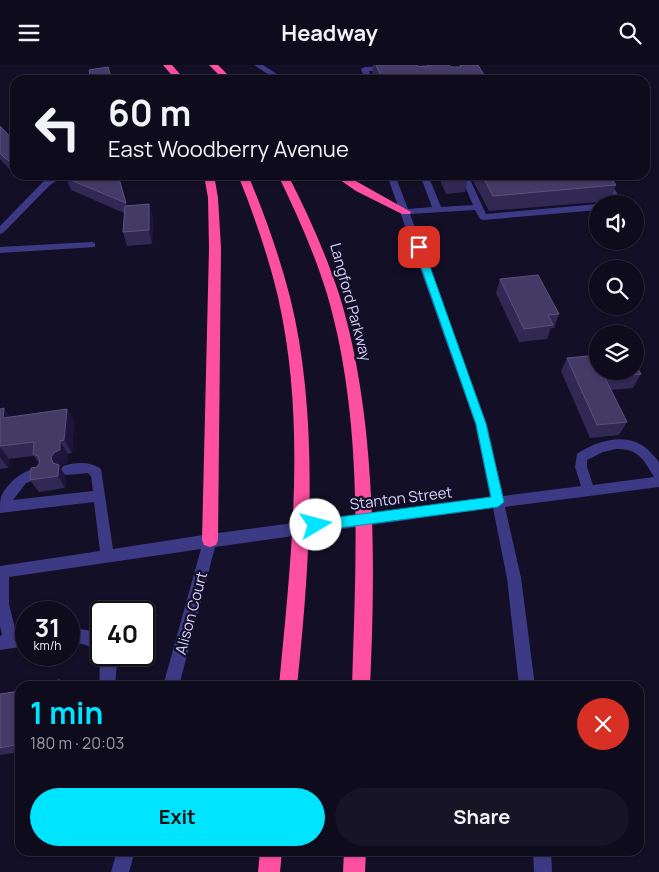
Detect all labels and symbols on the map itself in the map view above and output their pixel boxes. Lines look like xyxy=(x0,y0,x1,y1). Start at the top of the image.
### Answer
pin xyxy=(398,226,440,268)
street label: Langford Parkway xyxy=(325,241,377,364)
street label: Stanton Street xyxy=(349,481,453,515)
position arrow xyxy=(289,498,341,550)
street label: Alison Court xyxy=(170,569,212,657)
speed limit sign: 40 xyxy=(90,601,155,666)

